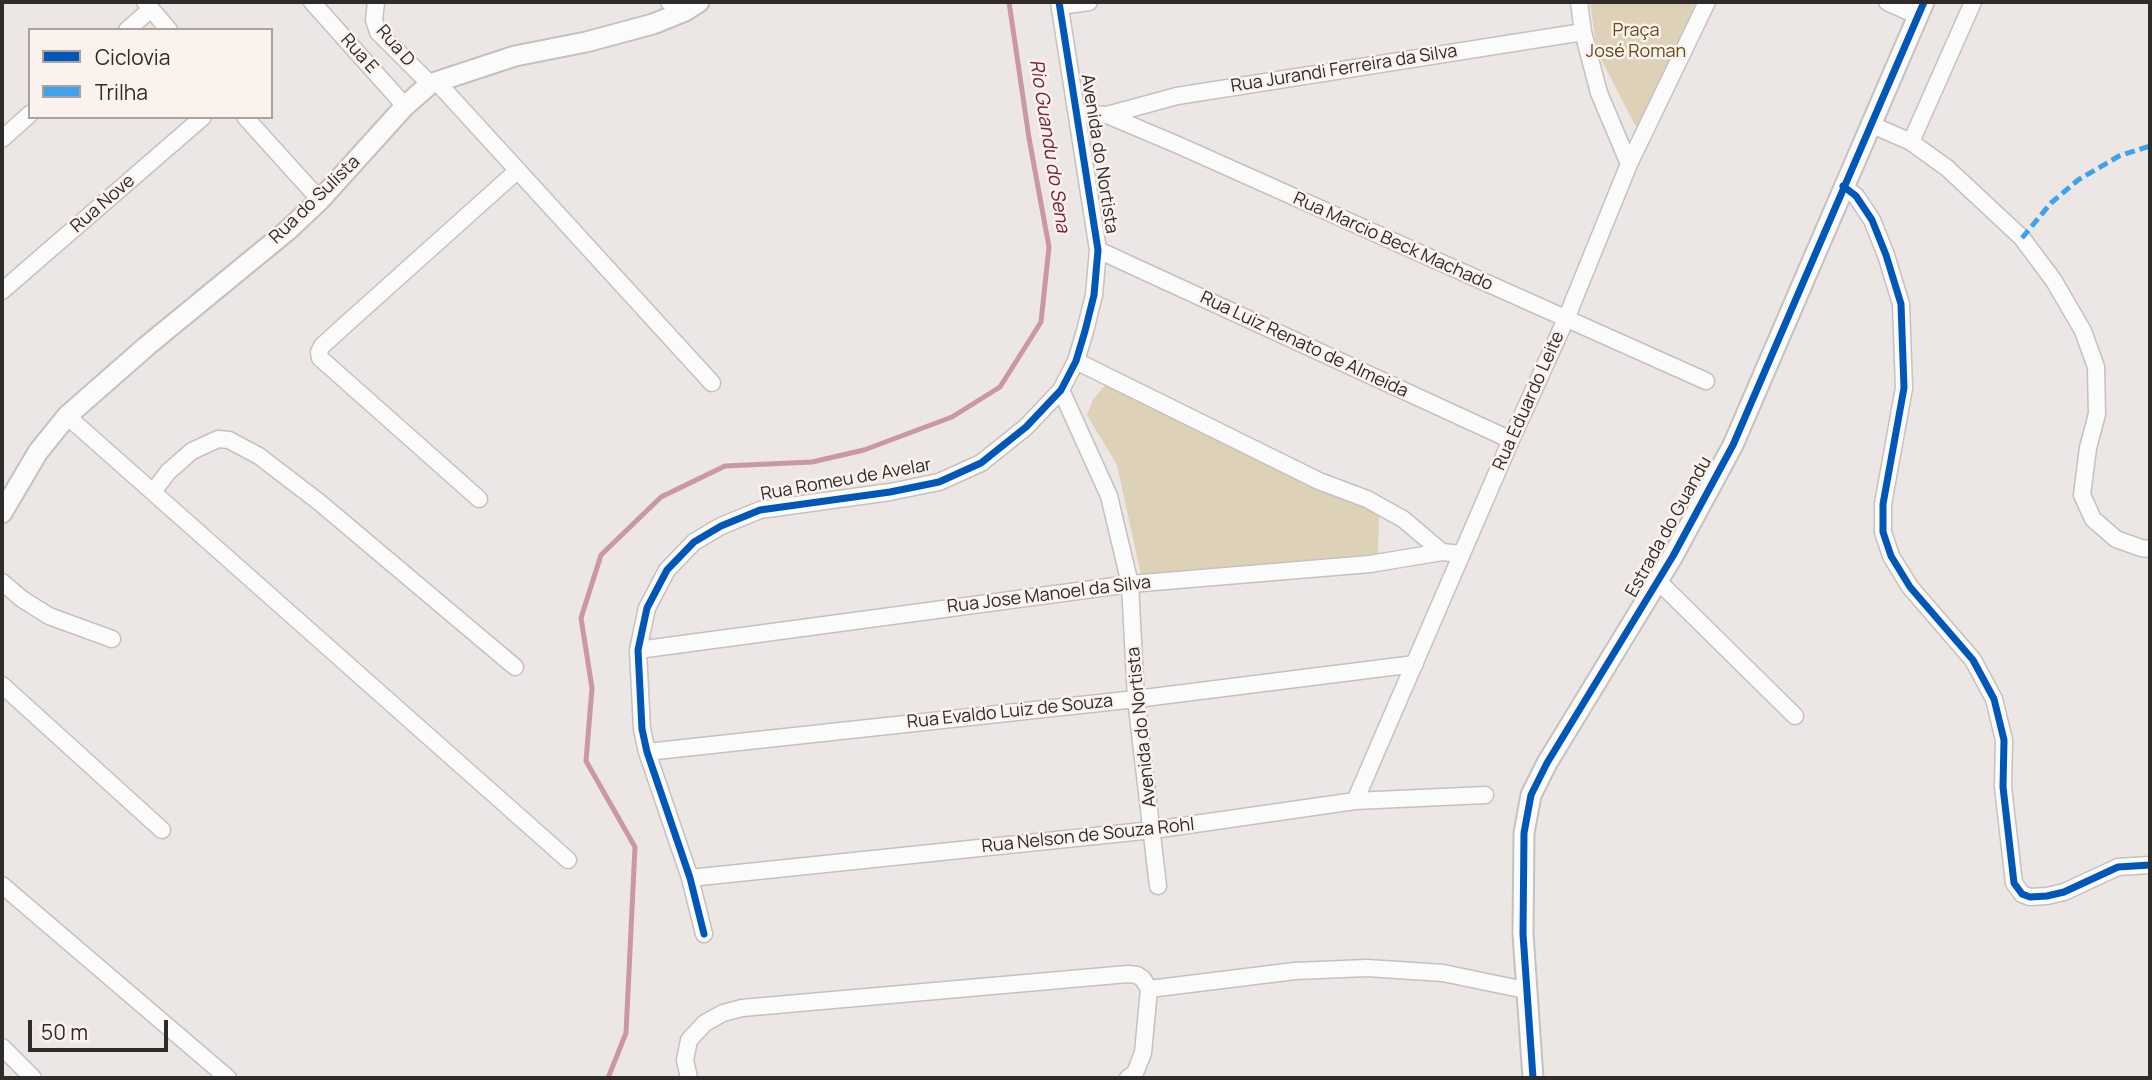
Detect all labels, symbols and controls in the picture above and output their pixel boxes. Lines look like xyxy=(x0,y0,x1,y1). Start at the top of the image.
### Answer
park label: Praça José Roman xyxy=(1586,20,1686,62)
street label: Rua D xyxy=(371,21,419,71)
legend xyxy=(28,28,273,119)
street label: Rua E xyxy=(336,30,382,78)
street label: Rua Jurandi Ferreira da Silva xyxy=(1229,40,1459,98)
text: Ciclovia xyxy=(95,43,170,71)
water label: Rio Guandu do Sena xyxy=(1024,58,1074,234)
street label: Avenida do Nortista xyxy=(1076,73,1122,235)
text: Trilha xyxy=(95,78,148,106)
street label: Rua do Sulista xyxy=(265,151,365,249)
street label: Rua Nove xyxy=(67,170,139,238)
street label: Rua Marcio Beck Machado xyxy=(1290,188,1496,296)
street label: Rua Luiz Renato de Almeida xyxy=(1196,287,1412,403)
street label: Rua Eduardo Leite xyxy=(1489,328,1569,474)
street label: Estrada do Guandu xyxy=(1621,453,1717,601)
street label: Rua Romeu de Avelar xyxy=(759,454,933,506)
street label: Rua Jose Manoel da Silva xyxy=(946,572,1152,618)
street label: Avenida do Nortista xyxy=(1123,646,1161,808)
street label: Rua Evaldo Luiz de Souza xyxy=(906,690,1114,734)
street label: Rua Nelson de Souza Rohl xyxy=(981,814,1195,858)
scale bar xyxy=(32,1006,172,1050)
text: 50 m xyxy=(41,1018,88,1046)

